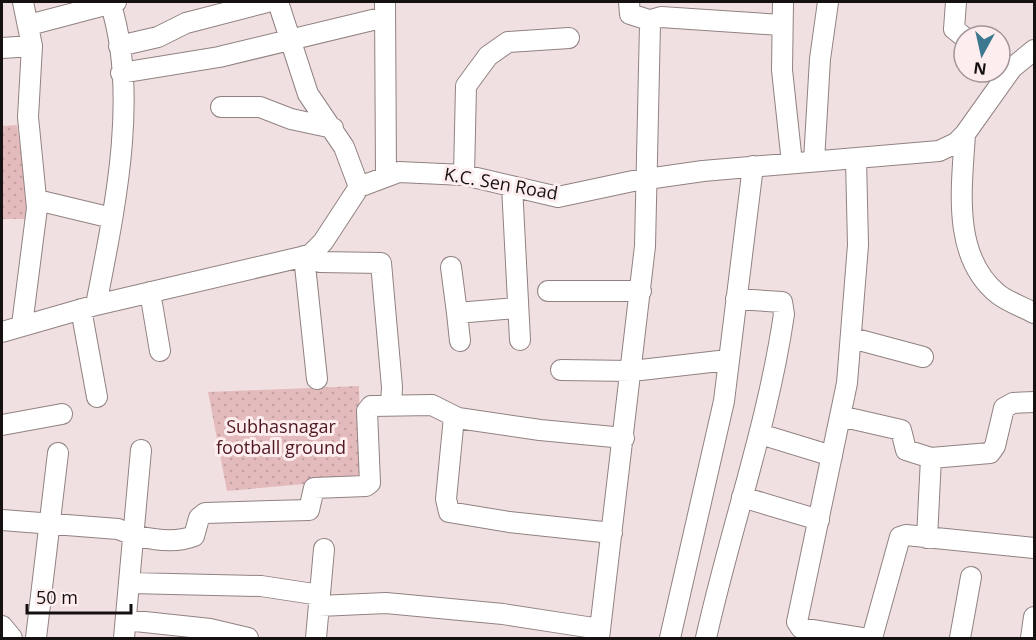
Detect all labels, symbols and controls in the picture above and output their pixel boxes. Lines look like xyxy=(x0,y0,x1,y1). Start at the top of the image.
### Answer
north arrow xyxy=(952,24,1012,84)
text: N xyxy=(972,57,988,81)
street label: K.C. Sen Road xyxy=(442,161,560,205)
park label: Subhasnagar football ground xyxy=(216,414,346,459)
scale bar xyxy=(27,577,130,615)
text: 50 m xyxy=(36,585,78,609)

